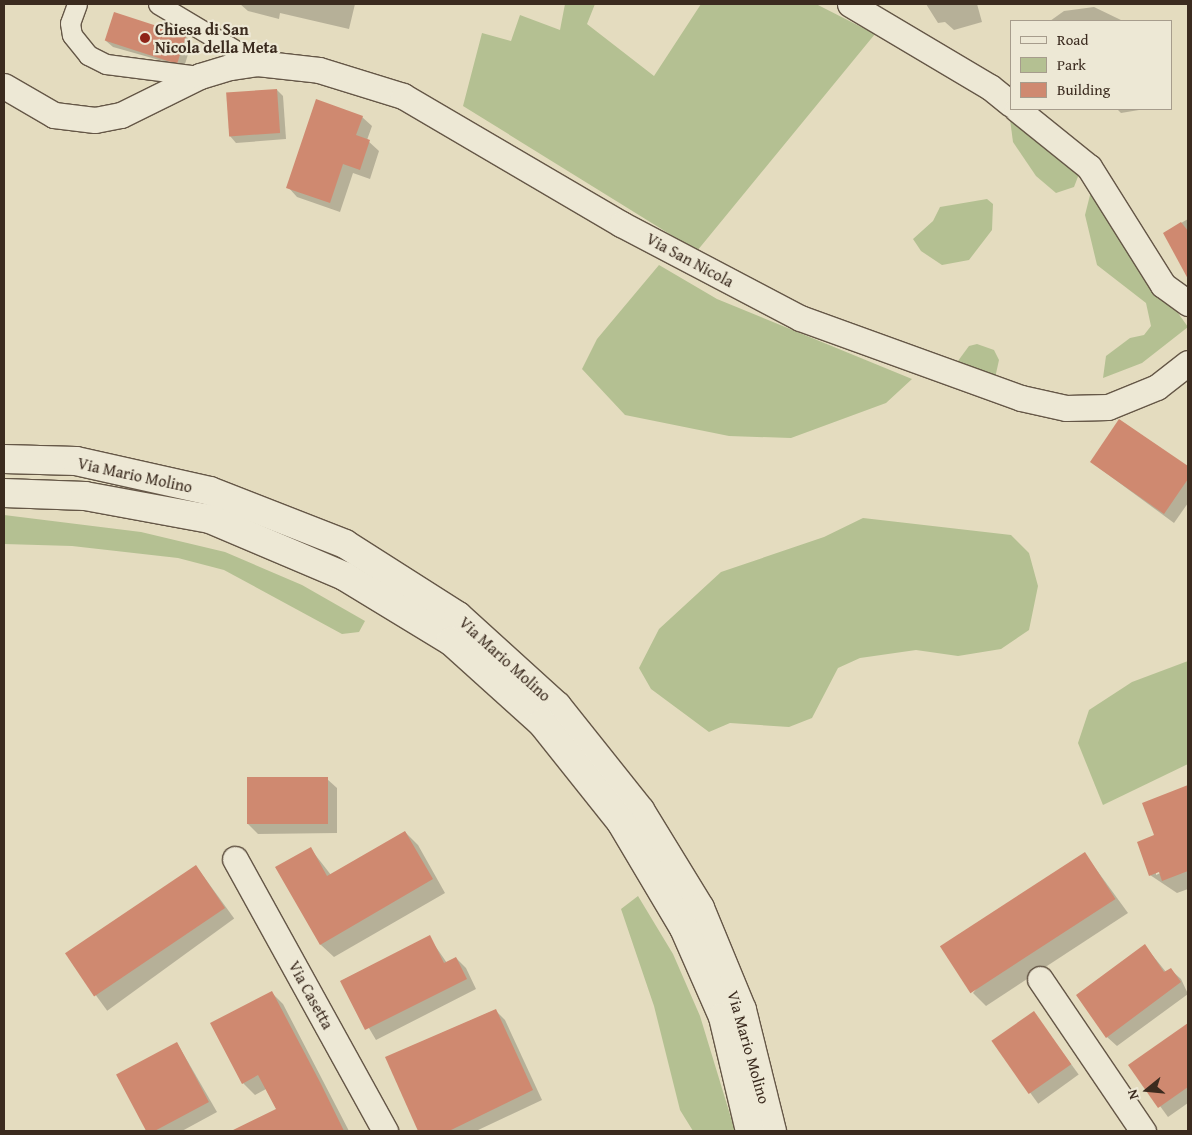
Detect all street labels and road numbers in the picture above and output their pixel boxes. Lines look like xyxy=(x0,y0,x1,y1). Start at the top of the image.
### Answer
street label: Via San Nicola xyxy=(643,229,737,291)
street label: Via Mario Molino xyxy=(76,453,194,497)
street label: Via Mario Molino xyxy=(455,613,555,705)
street label: Via Casetta xyxy=(284,958,338,1032)
street label: Via Mario Molino xyxy=(724,988,774,1106)

